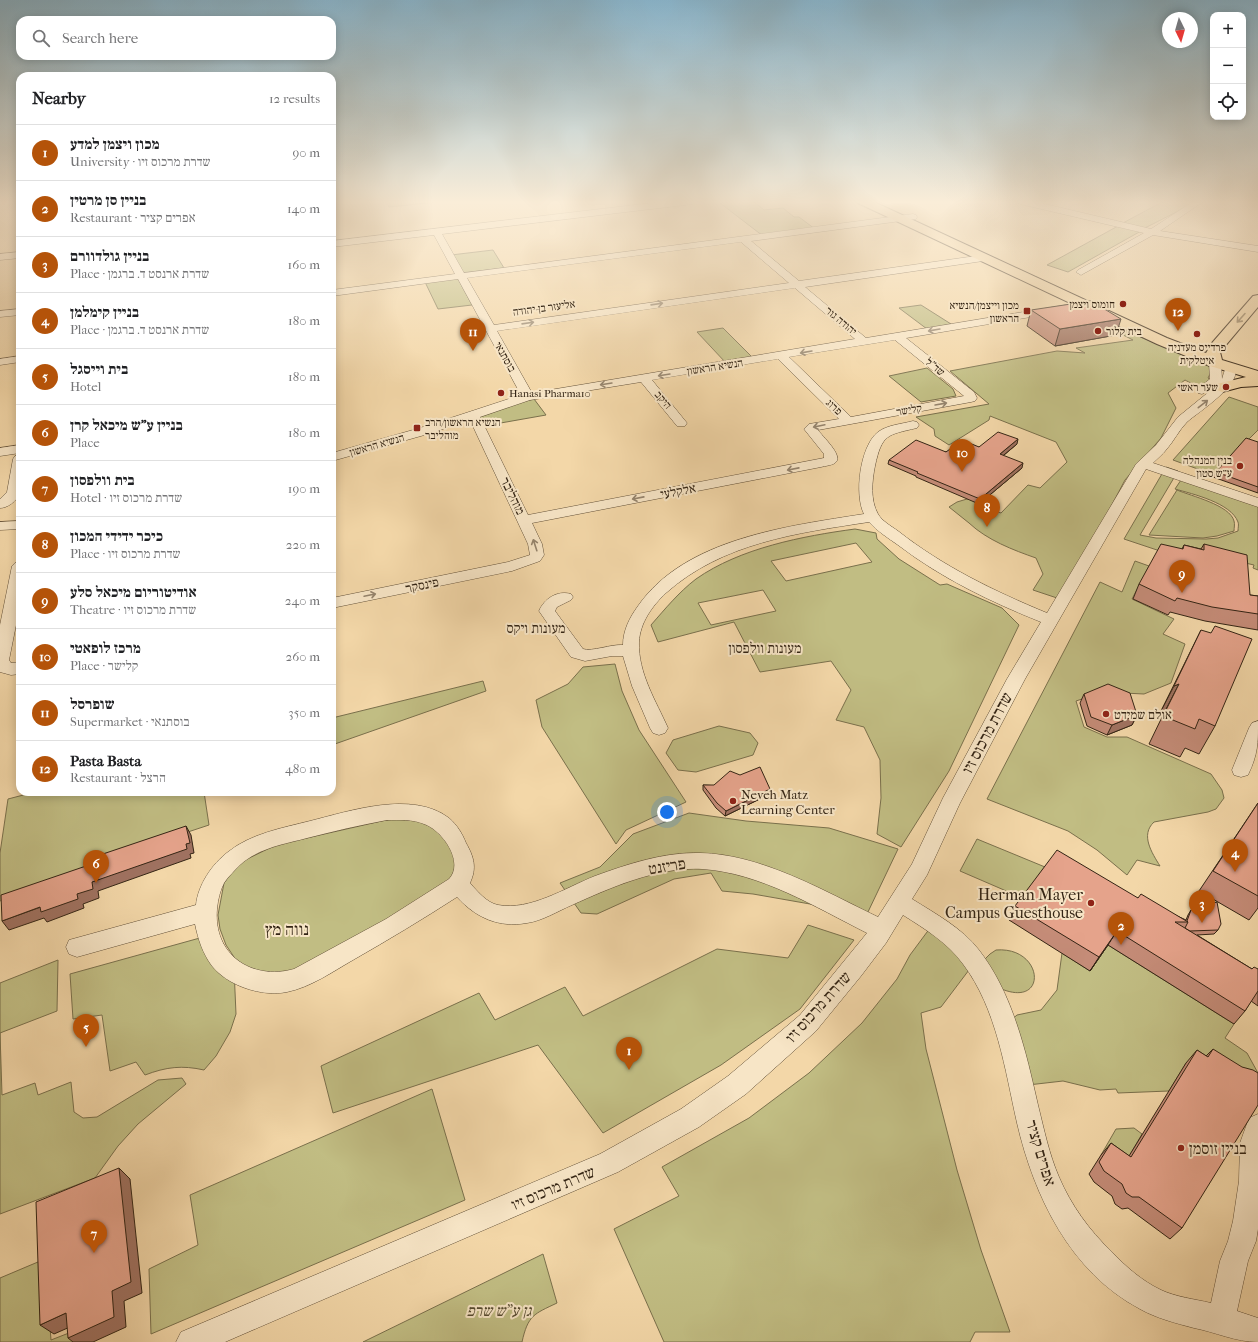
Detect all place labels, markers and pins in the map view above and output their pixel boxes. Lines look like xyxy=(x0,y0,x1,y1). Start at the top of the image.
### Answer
place label: חומוס ויצמן xyxy=(1069,298,1115,311)
pin: 12 xyxy=(1165,298,1191,331)
place label: מכון וייצמן/הנשיא הראשון xyxy=(949,299,1019,325)
marker: חומוס ויצמן xyxy=(1118,299,1128,309)
marker: מכון וייצמן/הנשיא הראשון xyxy=(1022,306,1032,316)
pin: 11 xyxy=(460,318,486,351)
place label: בית קלור xyxy=(1106,325,1142,338)
marker: בית קלור xyxy=(1093,326,1103,336)
marker: פרדייס מעדניה איטלקית xyxy=(1192,329,1202,339)
place label: פרדייס מעדניה איטלקית xyxy=(1168,341,1227,367)
place label: שער ראשי xyxy=(1178,381,1218,394)
marker: שער ראשי xyxy=(1221,382,1231,392)
place label: Hanasi Pharma10 xyxy=(509,387,591,400)
marker: Hanasi Pharma10 xyxy=(496,388,506,398)
place label: הנשיא הראשון/הרב מוהליבר xyxy=(425,416,501,442)
marker: הנשיא הראשון/הרב מוהליבר xyxy=(412,423,422,433)
pin: 10 xyxy=(949,439,975,472)
place label: בנין המנהלה ע"ש סטון xyxy=(1183,454,1232,480)
marker: בנין המנהלה ע"ש סטון xyxy=(1235,461,1245,471)
pin: 8 xyxy=(974,494,1000,527)
pin: 9 xyxy=(1169,560,1195,593)
place label: אולם שמידט xyxy=(1114,707,1172,722)
marker: אולם שמידט xyxy=(1101,709,1111,719)
place label: Neveh Matz Learning Center xyxy=(741,787,835,817)
marker: Neveh Matz Learning Center xyxy=(728,796,738,806)
pin: 4 xyxy=(1222,839,1248,872)
pin: 6 xyxy=(83,850,109,883)
place label: Herman Mayer Campus Guesthouse xyxy=(945,885,1083,922)
pin: 3 xyxy=(1189,890,1215,923)
marker: Herman Mayer Campus Guesthouse xyxy=(1086,898,1096,908)
pin: 2 xyxy=(1108,912,1134,945)
pin: 5 xyxy=(73,1014,99,1047)
pin: 1 xyxy=(616,1037,642,1070)
place label: בניין זוסמן xyxy=(1189,1139,1247,1158)
marker: בניין זוסמן xyxy=(1176,1143,1186,1153)
pin: 7 xyxy=(81,1220,107,1253)

